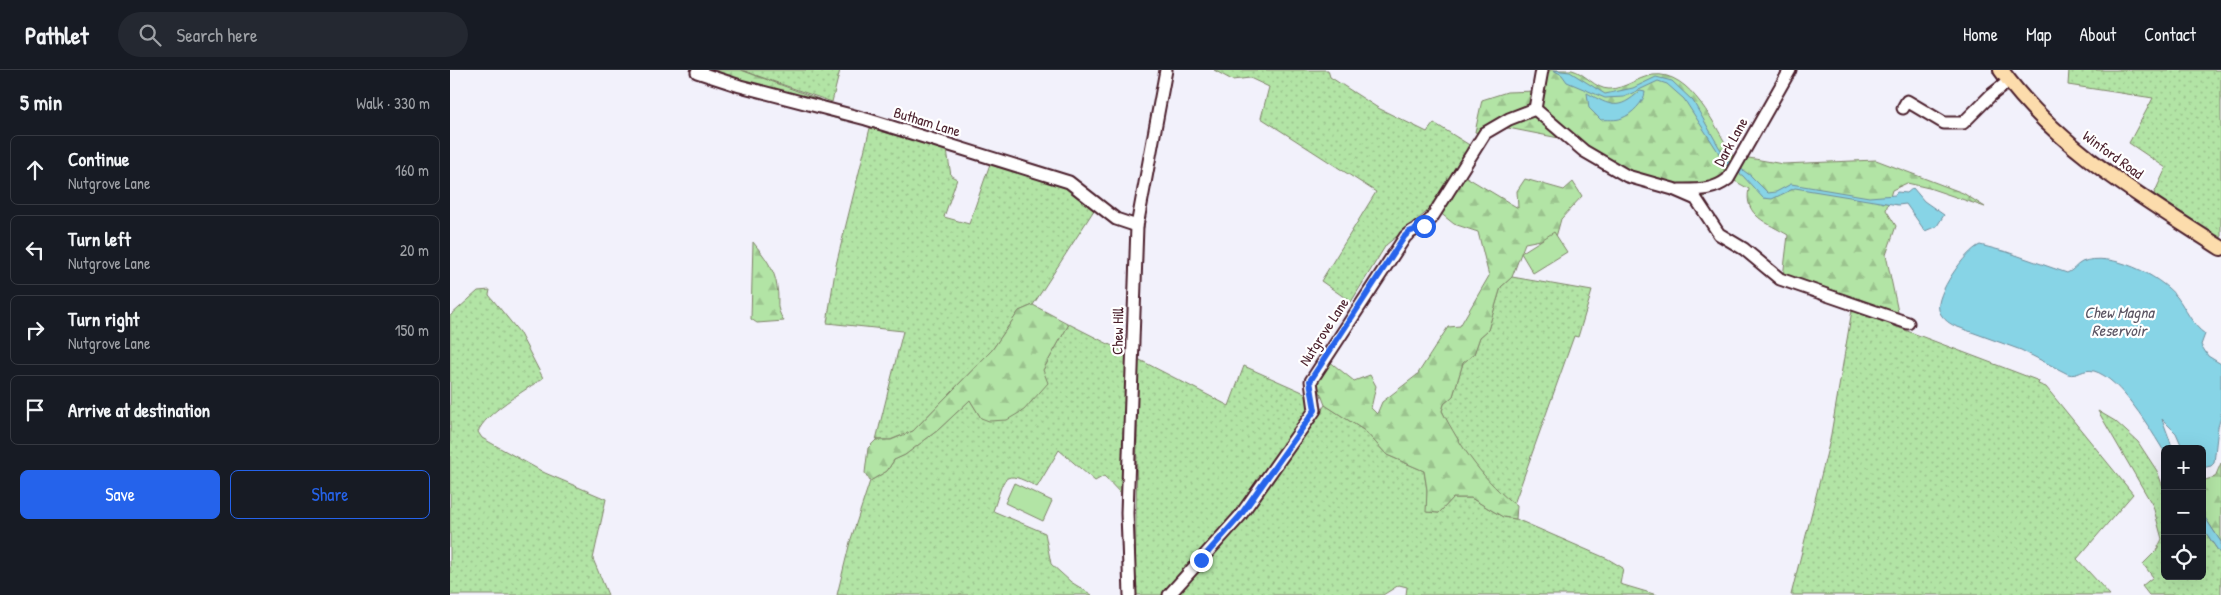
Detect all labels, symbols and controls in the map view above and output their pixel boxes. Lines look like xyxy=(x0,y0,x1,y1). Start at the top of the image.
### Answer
search box xyxy=(118,12,468,57)
text: Pathlet xyxy=(25,19,88,51)
icon: search xyxy=(136,21,164,49)
text: Search here xyxy=(176,22,258,48)
text: Home xyxy=(1963,22,1998,47)
text: Map xyxy=(2026,22,2051,47)
text: About xyxy=(2079,22,2116,47)
text: Contact xyxy=(2144,22,2196,47)
text: 5 min xyxy=(20,88,62,117)
text: Walk · 330 m xyxy=(356,92,430,114)
street label: Butham Lane xyxy=(891,101,963,142)
street label: Dark Lane xyxy=(1709,114,1753,170)
street label: Winford Road xyxy=(2079,125,2148,184)
text: Continue xyxy=(68,146,129,172)
icon: ahead xyxy=(21,156,49,184)
text: 160 m xyxy=(395,159,429,181)
text: Nutgrove Lane xyxy=(68,172,150,194)
route start xyxy=(1413,215,1436,238)
text: Turn left xyxy=(68,226,131,252)
icon: left xyxy=(21,236,49,264)
text: 20 m xyxy=(400,239,429,261)
text: Nutgrove Lane xyxy=(68,252,150,274)
street label: Nutgrove Lane xyxy=(1294,294,1353,370)
water label: Chew Magna Reservoir xyxy=(2084,301,2155,341)
text: Turn right xyxy=(68,306,139,332)
street label: Chew Hill xyxy=(1107,306,1128,355)
icon: right xyxy=(21,316,49,344)
text: 150 m xyxy=(395,319,429,341)
text: Nutgrove Lane xyxy=(68,332,150,354)
icon: arrive xyxy=(21,396,49,424)
text: Arrive at destination xyxy=(68,397,210,423)
map controls xyxy=(2161,445,2206,580)
button: + xyxy=(2161,445,2206,490)
button: Save xyxy=(20,470,220,519)
button: Share xyxy=(230,470,430,519)
button: − xyxy=(2161,490,2206,535)
button: locate xyxy=(2161,535,2206,580)
route end xyxy=(1190,549,1213,572)

